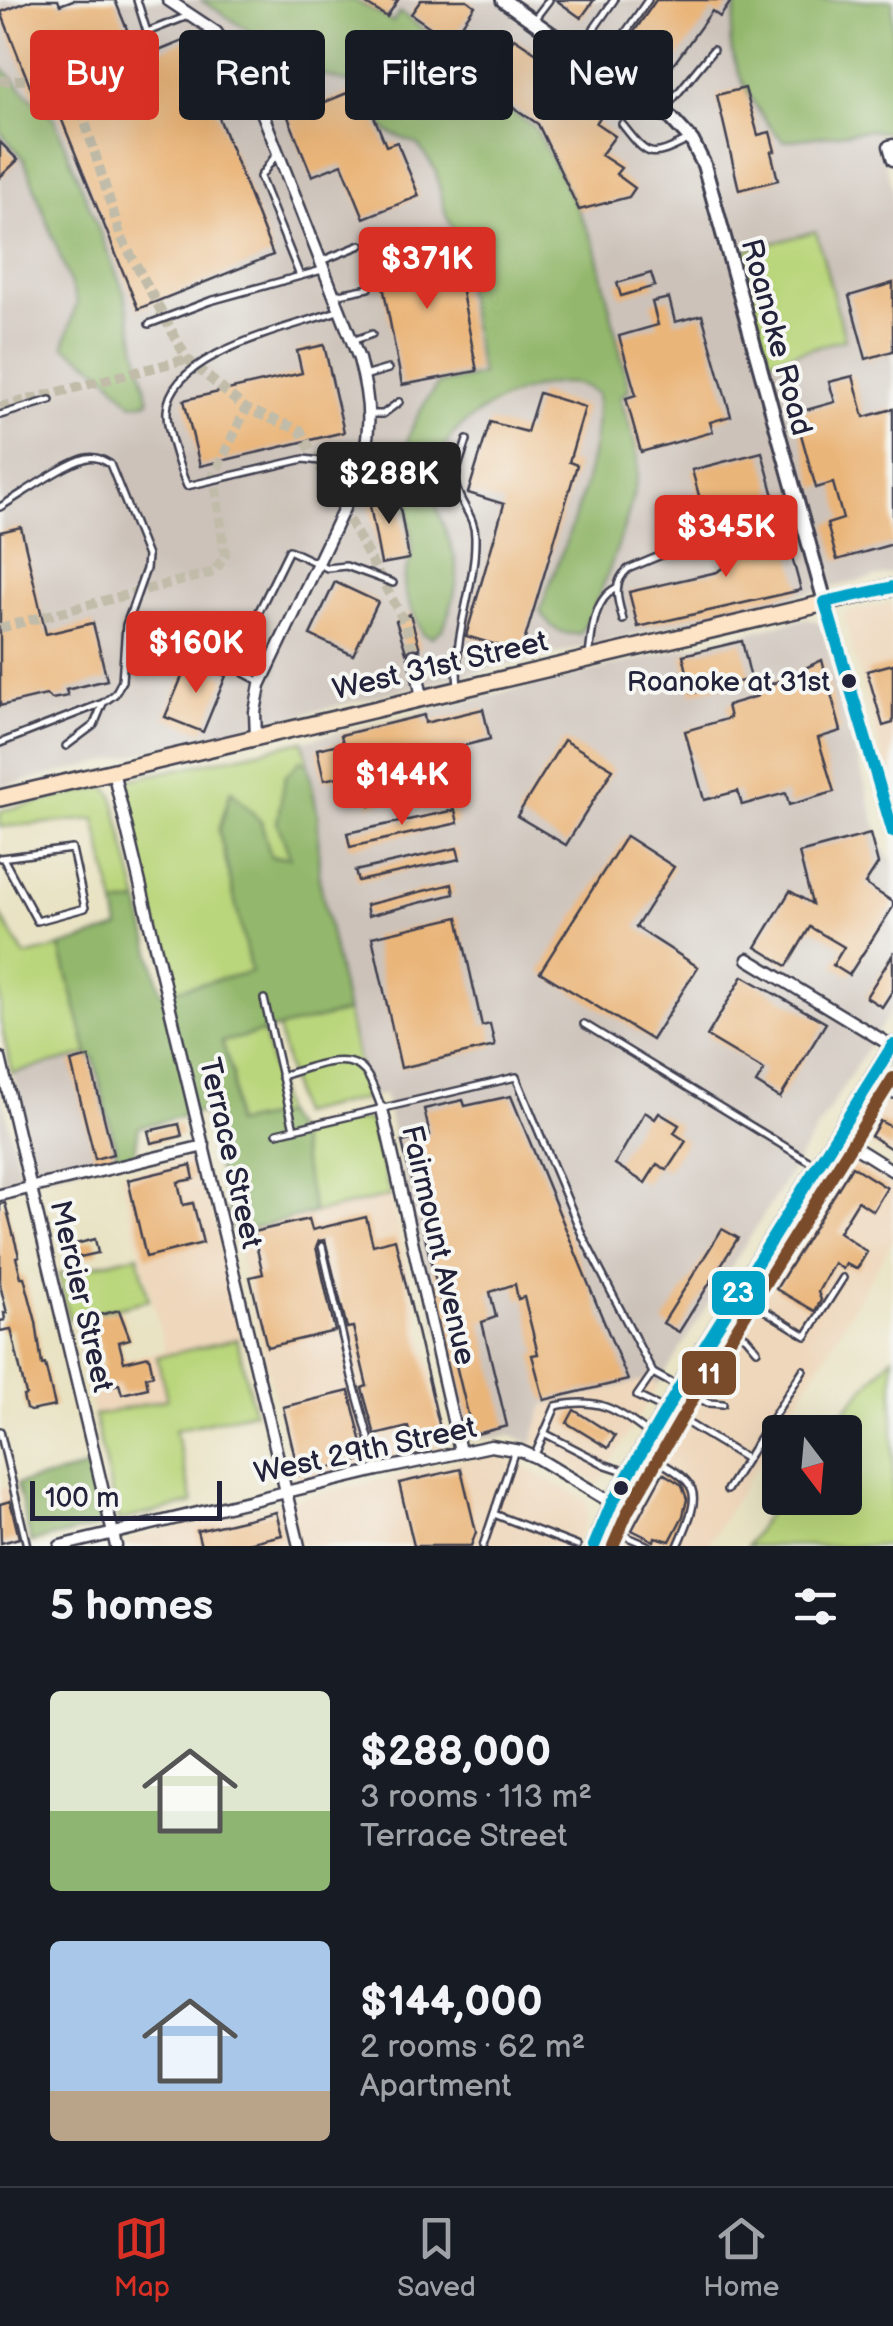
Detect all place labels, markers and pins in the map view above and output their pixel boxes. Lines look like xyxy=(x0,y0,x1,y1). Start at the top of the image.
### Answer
pin: $371K xyxy=(357,227,497,312)
pin: $288K xyxy=(319,442,459,527)
pin: $345K xyxy=(656,495,796,580)
pin: $160K xyxy=(126,611,266,696)
place label: Roanoke at 31st xyxy=(627,666,830,699)
marker: Roanoke at 31st xyxy=(839,671,859,691)
pin: $144K xyxy=(332,743,472,828)
unlabelled marker xyxy=(611,1478,631,1498)

